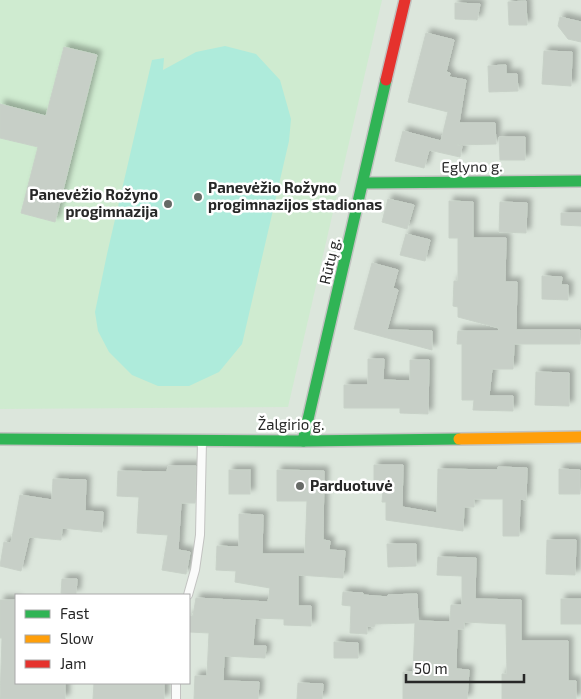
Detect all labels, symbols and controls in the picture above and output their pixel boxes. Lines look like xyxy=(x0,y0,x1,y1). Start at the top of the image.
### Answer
street label: Eglyno g. xyxy=(441,156,503,176)
place label: Panevėžio Rožyno progimnazijos stadionas xyxy=(208,178,382,213)
place label: Panevėžio Rožyno progimnazija xyxy=(29,185,158,220)
marker: Panevėžio Rožyno progimnazijos stadionas xyxy=(192,191,204,203)
marker: Panevėžio Rožyno progimnazija xyxy=(162,198,174,210)
street label: Rūtų g. xyxy=(315,236,343,286)
street label: Žalgirio g. xyxy=(258,415,324,433)
place label: Parduotuvė xyxy=(310,476,393,494)
marker: Parduotuvė xyxy=(294,480,306,492)
legend xyxy=(15,594,190,684)
text: Fast xyxy=(60,604,90,622)
text: Slow xyxy=(60,629,94,647)
scale bar xyxy=(406,652,524,684)
text: Jam xyxy=(60,654,86,672)
text: 50 m xyxy=(414,659,448,677)

